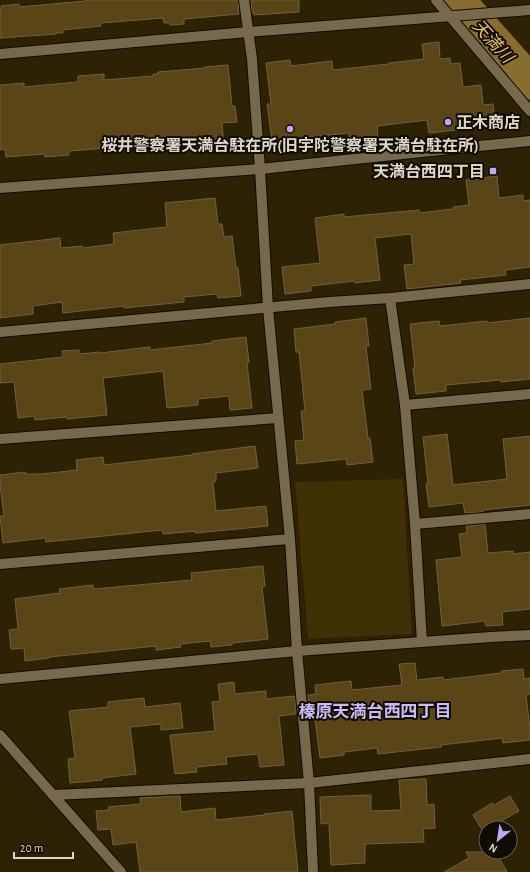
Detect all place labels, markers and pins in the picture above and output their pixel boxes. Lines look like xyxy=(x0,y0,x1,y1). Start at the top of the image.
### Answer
place label: 正木商店 xyxy=(456,114,520,131)
marker: 正木商店 xyxy=(443,117,453,127)
marker: 桜井警察署天満台駐在所(旧宇陀警察署天満台駐在所) xyxy=(285,124,295,134)
place label: 桜井警察署天満台駐在所(旧宇陀警察署天満台駐在所) xyxy=(101,136,479,154)
place label: 天満台西四丁目 xyxy=(373,163,485,180)
marker: 天満台西四丁目 xyxy=(488,166,498,176)

